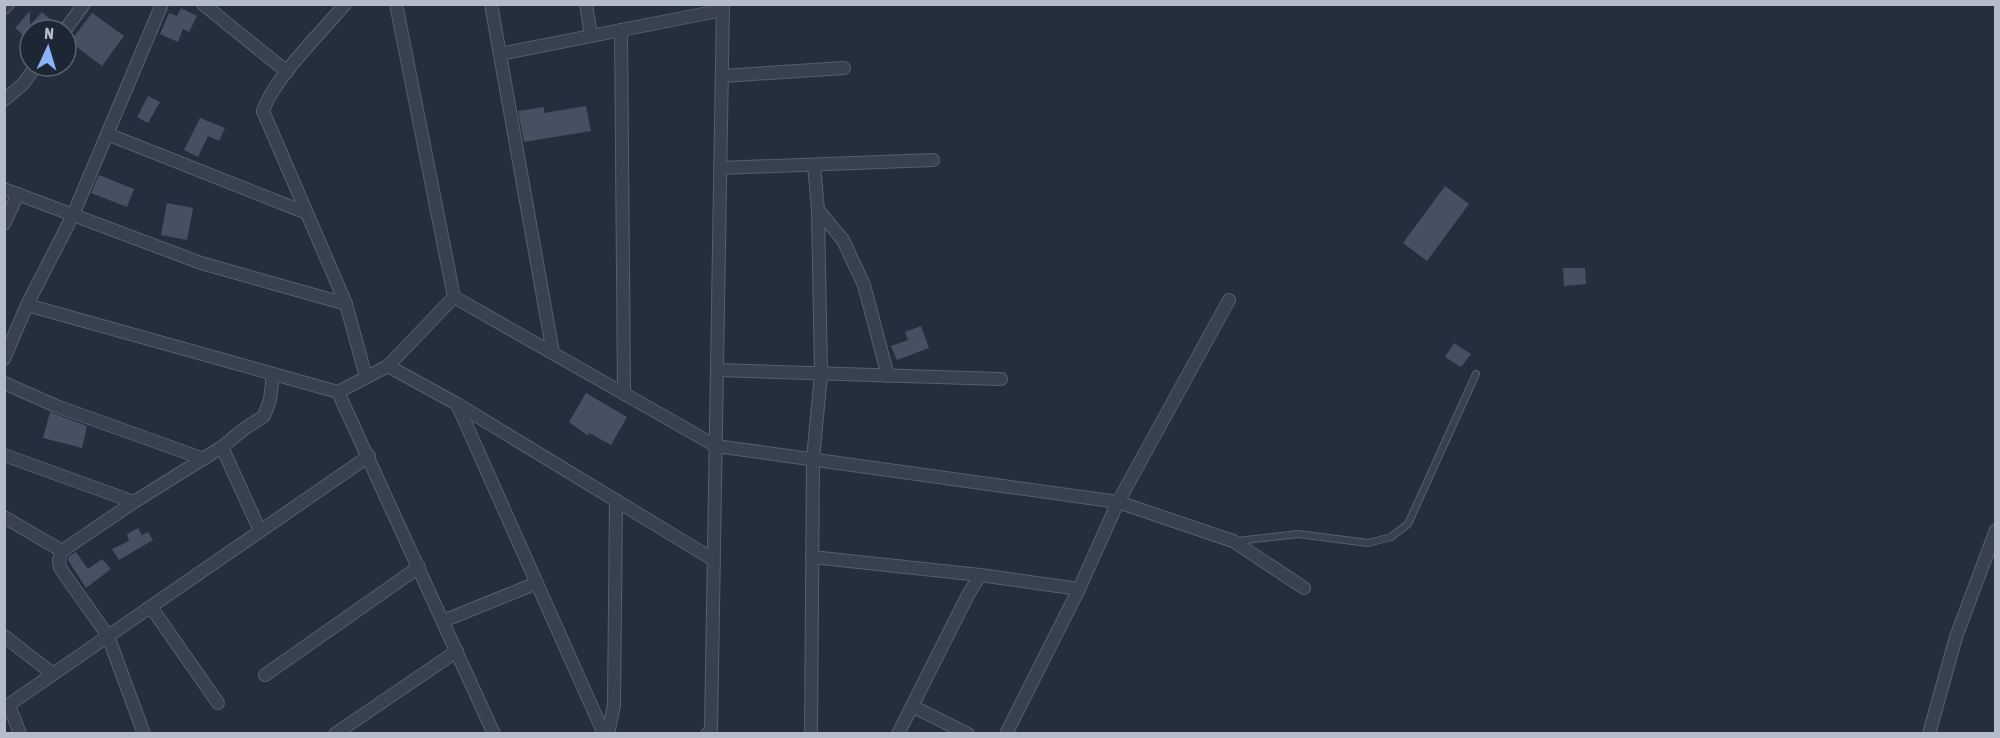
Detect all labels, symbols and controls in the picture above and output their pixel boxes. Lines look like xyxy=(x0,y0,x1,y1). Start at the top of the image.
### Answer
north arrow xyxy=(18,18,78,78)
text: N xyxy=(44,24,54,42)

